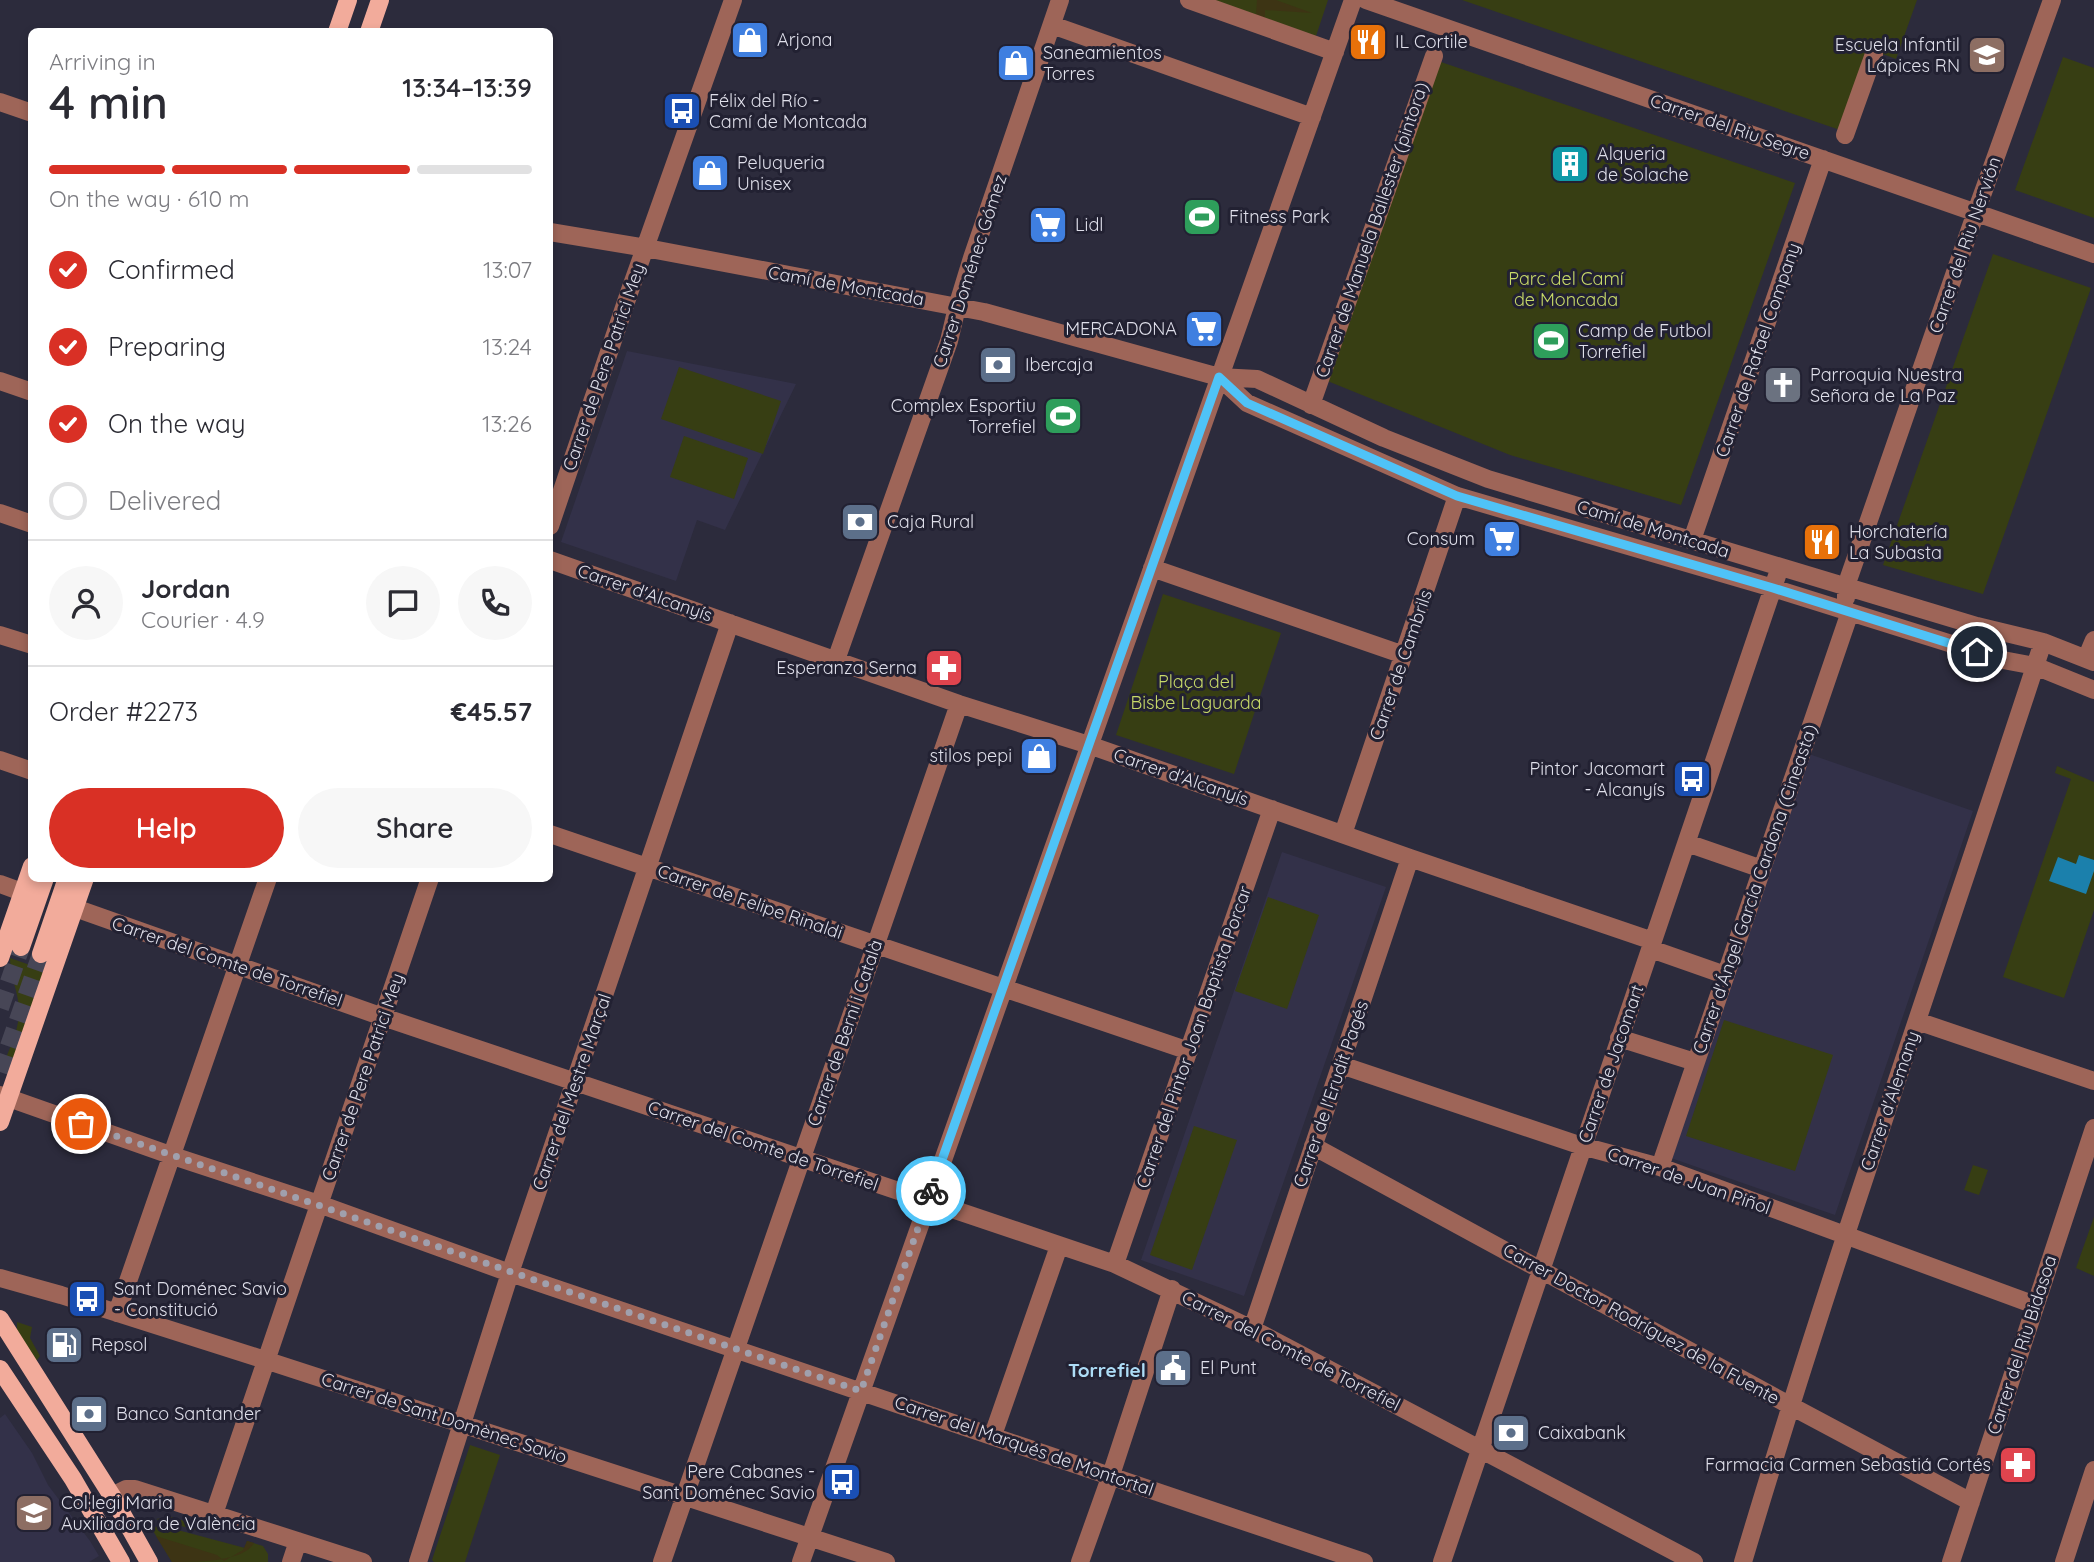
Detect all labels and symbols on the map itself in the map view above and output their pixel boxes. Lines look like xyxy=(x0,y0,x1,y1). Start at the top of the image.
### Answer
shop icon: Arjona xyxy=(729,19,771,61)
restaurant icon: IL Cortile xyxy=(1347,21,1389,63)
place label: Arjona xyxy=(777,28,832,51)
place label: IL Cortile xyxy=(1395,30,1468,53)
place label: Escuela Infantil Lápices RN xyxy=(1835,33,1960,77)
school or university icon: Escuela Infantil Lápices RN xyxy=(1966,34,2008,76)
place label: Saneamientos Torres xyxy=(1043,41,1162,85)
shop icon: Saneamientos Torres xyxy=(995,42,1037,84)
street label: Carrer de Manuela Ballester (pintora) xyxy=(1310,79,1433,381)
street label: Carrer del Riu Segre xyxy=(1647,88,1813,165)
place label: Félix del Río - Camí de Montcada xyxy=(709,89,867,133)
bus stop icon: Félix del Río - Camí de Montcada xyxy=(661,90,703,132)
place label: Alqueria de Solache xyxy=(1597,142,1689,186)
building icon: Alqueria de Solache xyxy=(1549,143,1591,185)
place label: Peluqueria Unisex xyxy=(737,151,825,195)
shop icon: Peluqueria Unisex xyxy=(689,152,731,194)
street label: Carrer del Riu Nervión xyxy=(1924,154,2006,336)
street label: Carrer Doménec Gómez xyxy=(927,171,1012,371)
sports icon: Fitness Park xyxy=(1181,196,1223,238)
supermarket icon: Lidl xyxy=(1027,204,1069,246)
place label: Fitness Park xyxy=(1229,205,1330,228)
place label: Lidl xyxy=(1075,213,1103,236)
street label: Carrer de Rafael Company xyxy=(1710,240,1805,460)
street label: Carrer de Pere Patrici Mey xyxy=(557,260,650,474)
street label: Camí de Montcada xyxy=(766,260,926,311)
park label: Parc del Camí de Moncada xyxy=(1508,267,1624,311)
supermarket icon: MERCADONA xyxy=(1183,308,1225,350)
place label: MERCADONA xyxy=(1065,317,1177,340)
place label: Camp de Futbol Torrefiel xyxy=(1578,319,1711,363)
sports icon: Camp de Futbol Torrefiel xyxy=(1530,320,1572,362)
bank icon: Ibercaja xyxy=(977,344,1019,386)
place label: Ibercaja xyxy=(1025,353,1093,376)
place label: Parroquia Nuestra Señora de La Paz xyxy=(1810,363,1962,407)
church icon: Parroquia Nuestra Señora de La Paz xyxy=(1762,364,1804,406)
place label: Complex Esportiu Torrefiel xyxy=(891,394,1036,438)
sports icon: Complex Esportiu Torrefiel xyxy=(1042,395,1084,437)
street label: Camí de Montcada xyxy=(1574,494,1732,563)
bank icon: Caja Rural xyxy=(839,501,881,543)
place label: Caja Rural xyxy=(887,510,974,533)
supermarket icon: Consum xyxy=(1481,518,1523,560)
place label: Horchatería La Subasta xyxy=(1849,520,1948,564)
restaurant icon: Horchatería La Subasta xyxy=(1801,521,1843,563)
place label: Consum xyxy=(1407,527,1475,550)
street label: Carrer d'Alcanyís xyxy=(575,559,716,626)
street label: Carrer de Cambrils xyxy=(1364,587,1437,743)
pin xyxy=(1947,622,2007,682)
pharmacy icon: Esperanza Serna xyxy=(923,647,965,689)
place label: Esperanza Serna xyxy=(776,656,917,679)
park label: Plaça del Bisbe Laguarda xyxy=(1130,670,1262,714)
street label: Carrer d'Ángel García Cardona (Cineasta) xyxy=(1687,721,1822,1057)
shop icon: stilos pepi xyxy=(1018,735,1060,777)
street label: Carrer d'Alcanyís xyxy=(1111,743,1252,810)
place label: stilos pepi xyxy=(930,744,1012,767)
place label: Pintor Jacomart - Alcanyís xyxy=(1530,757,1665,801)
bus stop icon: Pintor Jacomart - Alcanyís xyxy=(1671,758,1713,800)
street label: Carrer de Felipe Rinaldi xyxy=(655,859,846,944)
street label: Carrer del Pintor Joan Baptista Porcar xyxy=(1131,883,1256,1191)
street label: Carrer del Comte de Torrefiel xyxy=(109,911,345,1012)
street label: Carrer de Berni i Català xyxy=(802,937,887,1129)
street label: Carrer de Pere Patrici Mey xyxy=(316,970,409,1184)
street label: Carrer de Jacomart xyxy=(1573,982,1648,1146)
street label: Carrer del Mestre Marçal xyxy=(527,990,616,1193)
street label: Carrer de l'Erudit Pagés xyxy=(1288,997,1373,1190)
street label: Carrer d'Alemany xyxy=(1855,1028,1924,1174)
pin xyxy=(51,1094,111,1154)
street label: Carrer del Comte de Torrefiel xyxy=(645,1095,881,1196)
street label: Carrer de Juan Piñol xyxy=(1605,1142,1774,1219)
courier xyxy=(896,1156,966,1226)
street label: Carrer Doctor Rodríguez de la Fuente xyxy=(1499,1238,1784,1409)
street label: Carrer del Riu Bidasoa xyxy=(1982,1252,2061,1437)
place label: Sant Doménec Savio - Constitució xyxy=(114,1277,287,1321)
bus stop icon: Sant Doménec Savio - Constitució xyxy=(66,1278,108,1320)
street label: Carrer del Comte de Torrefiel xyxy=(1178,1285,1404,1416)
fuel station icon: Repsol xyxy=(43,1324,85,1366)
place label: Repsol xyxy=(91,1333,148,1356)
public building icon: El Punt xyxy=(1152,1347,1194,1389)
place label: El Punt xyxy=(1200,1356,1257,1379)
district label: Torrefiel xyxy=(1068,1358,1146,1382)
street label: Carrer de Sant Domènec Savio xyxy=(318,1367,570,1468)
street label: Carrer del Marqués de Montortal xyxy=(892,1390,1157,1501)
bank icon: Banco Santander xyxy=(68,1393,110,1435)
place label: Banco Santander xyxy=(116,1402,261,1425)
bank icon: Caixabank xyxy=(1490,1412,1532,1454)
place label: Caixabank xyxy=(1538,1421,1626,1444)
pharmacy icon: Farmacia Carmen Sebastiá Cortés xyxy=(1997,1444,2039,1486)
place label: Farmacia Carmen Sebastiá Cortés xyxy=(1705,1453,1991,1476)
place label: Pere Cabanes - Sant Doménec Savio xyxy=(642,1460,815,1504)
bus stop icon: Pere Cabanes - Sant Doménec Savio xyxy=(821,1461,863,1503)
place label: Col·legi Maria Auxiliadora de València xyxy=(61,1491,256,1535)
school or university icon: Col·legi Maria Auxiliadora de València xyxy=(13,1492,55,1534)

